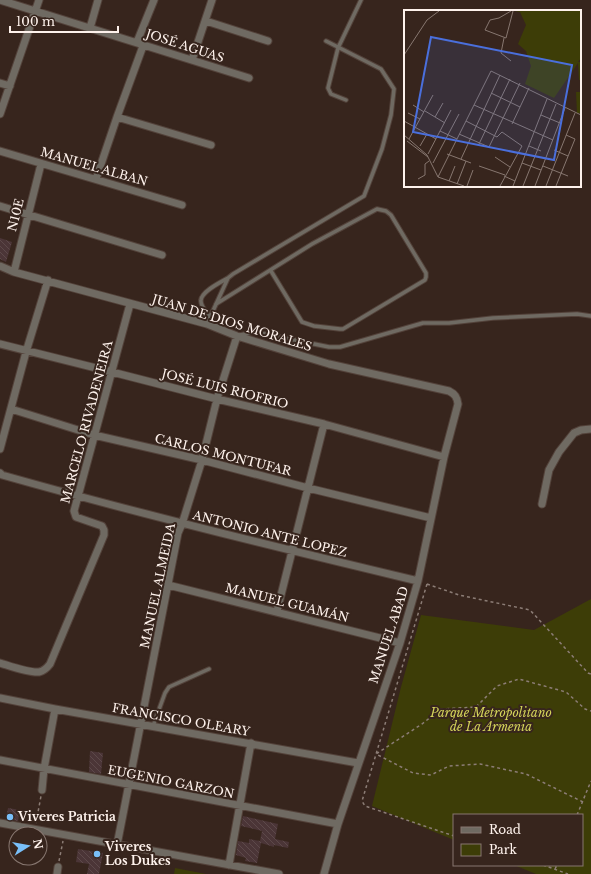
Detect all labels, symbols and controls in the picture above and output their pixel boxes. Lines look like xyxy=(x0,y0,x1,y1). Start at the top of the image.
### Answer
scale bar xyxy=(10,8,118,34)
inset map xyxy=(404,10,581,187)
text: 100 m xyxy=(16,14,55,29)
street label: JOSÉ AGUAS xyxy=(142,24,227,65)
street label: MANUEL ALBAN xyxy=(39,144,150,189)
street label: N10E xyxy=(4,197,27,233)
street label: JUAN DE DIOS MORALES xyxy=(148,290,314,354)
street label: MARCELO RIVADENEIRA xyxy=(58,338,116,505)
street label: JOSÉ LUIS RIOFRIO xyxy=(158,364,290,412)
street label: CARLOS MONTUFAR xyxy=(153,430,294,479)
street label: ANTONIO ANTE LOPEZ xyxy=(190,507,349,560)
street label: MANUEL ALMEIDA xyxy=(137,521,178,650)
street label: MANUEL GUAMÁN xyxy=(224,579,351,625)
street label: MANUEL ABAD xyxy=(366,584,411,686)
street label: FRANCISCO OLEARY xyxy=(111,700,251,739)
park label: Parque Metropolitano de La Armenia xyxy=(429,705,552,734)
street label: EUGENIO GARZON xyxy=(106,762,236,801)
place label: Viveres Patricia xyxy=(17,809,116,824)
marker: Viveres Patricia xyxy=(5,812,15,822)
legend xyxy=(453,814,583,866)
text: Road xyxy=(489,822,521,837)
north arrow xyxy=(8,826,48,866)
text: N xyxy=(30,838,46,851)
place label: Viveres Los Dukes xyxy=(104,839,171,868)
text: Park xyxy=(489,842,517,857)
marker: Viveres Los Dukes xyxy=(92,849,102,859)

